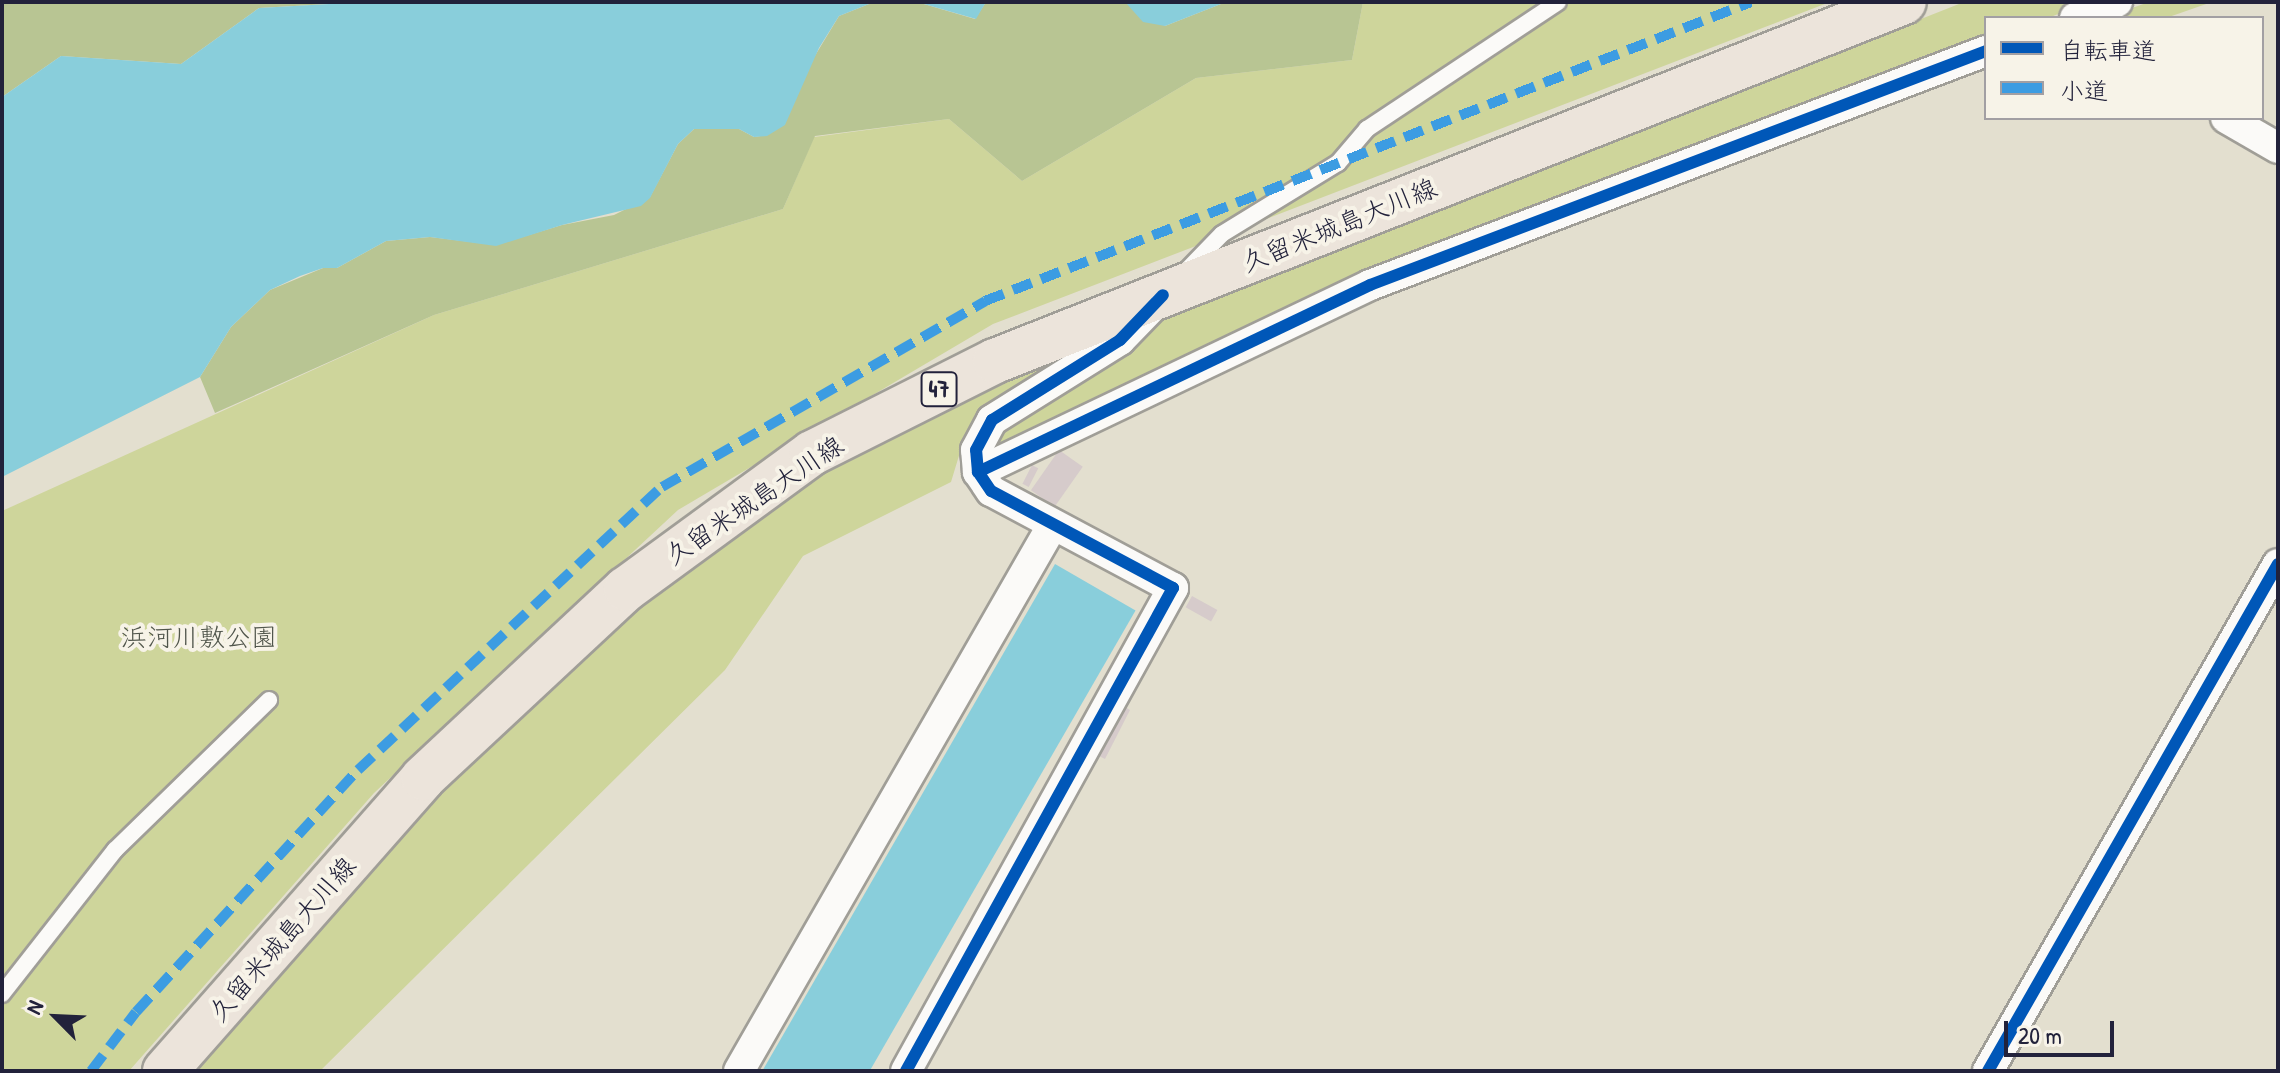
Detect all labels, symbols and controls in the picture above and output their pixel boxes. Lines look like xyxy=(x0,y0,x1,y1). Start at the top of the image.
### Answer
legend xyxy=(1984,16,2264,120)
text: 自転車道 xyxy=(2060,34,2156,66)
text: 小道 xyxy=(2060,74,2108,106)
street label: 久留米城島大川線 xyxy=(1237,172,1441,278)
road number: 47 xyxy=(919,369,959,409)
street label: 久留米城島大川線 xyxy=(659,429,849,571)
park label: 浜河川敷公園 xyxy=(121,621,277,653)
street label: 久留米城島大川線 xyxy=(202,850,362,1028)
north arrow xyxy=(16,977,96,1057)
text: N xyxy=(18,996,50,1019)
scale bar xyxy=(2008,1005,2118,1055)
text: 20 m xyxy=(2018,1019,2062,1051)

